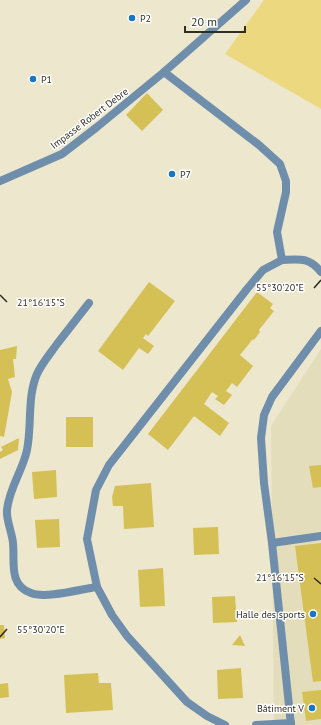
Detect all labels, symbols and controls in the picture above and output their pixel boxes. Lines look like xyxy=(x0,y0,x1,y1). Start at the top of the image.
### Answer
scale bar xyxy=(185,8,245,34)
place label: P2 xyxy=(140,12,151,25)
marker: P2 xyxy=(127,13,137,23)
text: 20 m xyxy=(191,14,217,29)
place label: P1 xyxy=(41,73,52,86)
marker: P1 xyxy=(28,74,38,84)
street label: Impasse Robert Debre xyxy=(48,85,131,152)
place label: P7 xyxy=(180,168,191,181)
marker: P7 xyxy=(167,169,177,179)
text: 55°30'20"E xyxy=(256,281,304,294)
text: 21°16'15"S xyxy=(17,296,65,309)
text: 21°16'15"S xyxy=(256,571,304,584)
place label: Halle des sports xyxy=(236,608,305,621)
marker: Halle des sports xyxy=(308,609,318,619)
text: 55°30'20"E xyxy=(17,623,65,636)
place label: Bâtiment V xyxy=(257,702,304,715)
marker: Bâtiment V xyxy=(307,703,317,713)

